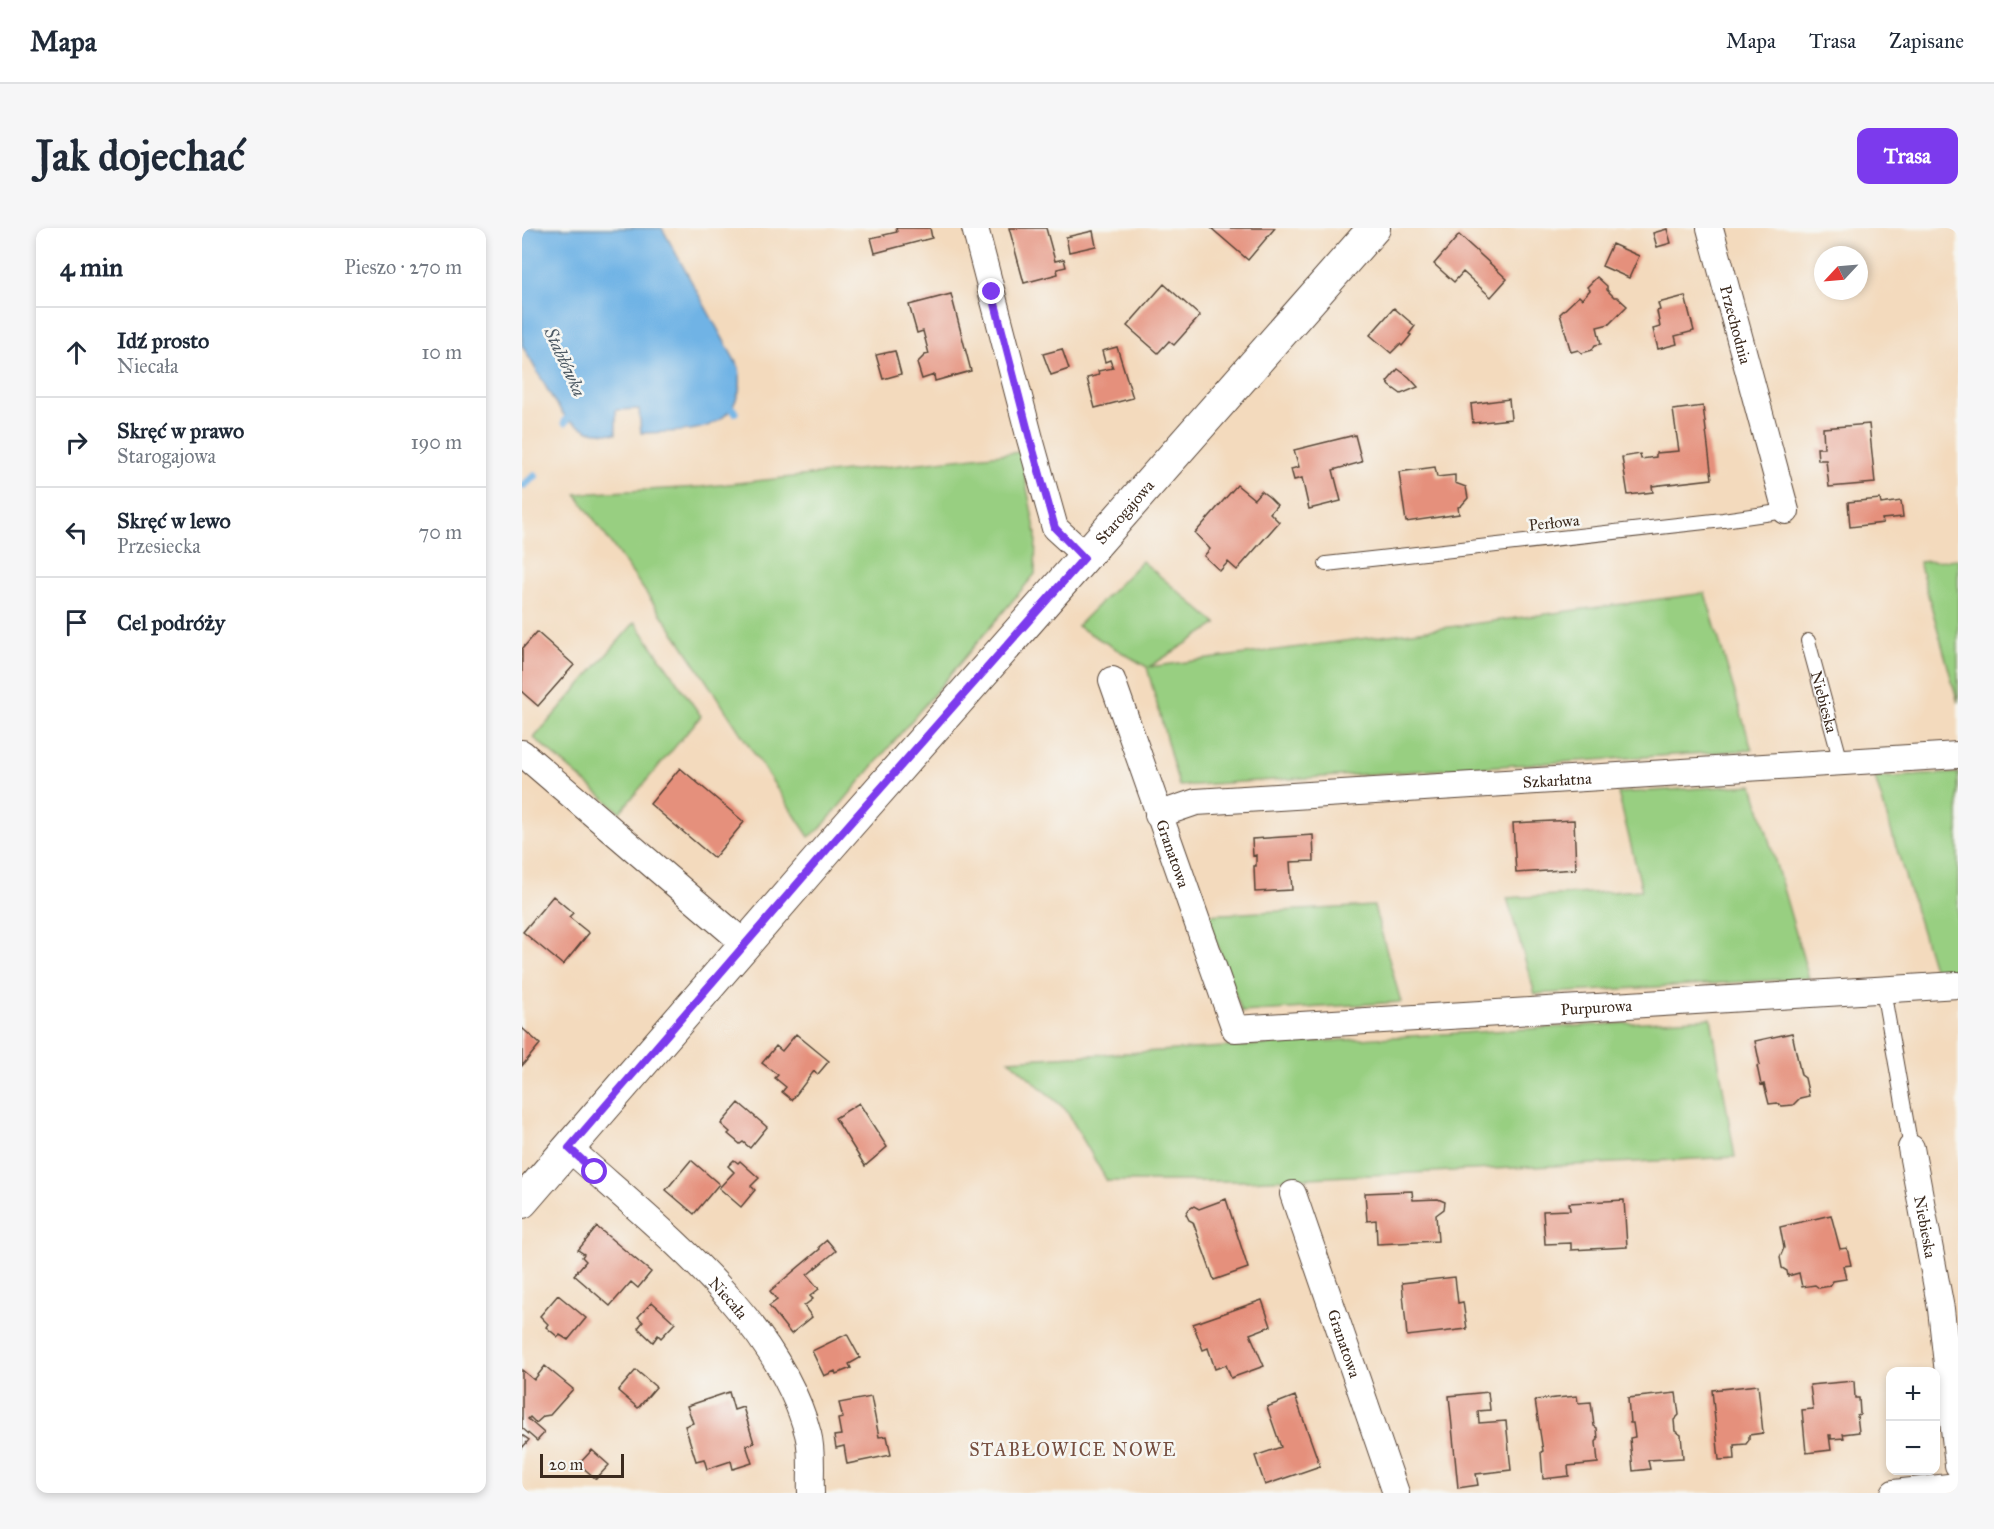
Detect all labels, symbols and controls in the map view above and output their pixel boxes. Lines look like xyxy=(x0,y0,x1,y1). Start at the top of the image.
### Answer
text: Mapa xyxy=(30,24,97,59)
text: Mapa xyxy=(1726,28,1776,54)
text: Trasa xyxy=(1809,28,1856,54)
text: Zapisane xyxy=(1889,28,1964,54)
button: Trasa xyxy=(1857,128,1958,184)
text: Jak dojechać xyxy=(36,130,245,182)
north arrow xyxy=(1814,246,1868,300)
text: 4 min xyxy=(60,251,123,283)
text: Pieszo · 270 m xyxy=(344,255,462,279)
route end xyxy=(978,278,1004,304)
street label: Przechodnia xyxy=(1716,283,1755,366)
water label: Stabłówka xyxy=(539,323,591,400)
text: Idź prosto xyxy=(117,327,209,354)
icon: ahead xyxy=(60,336,93,369)
text: 10 m xyxy=(421,340,462,364)
text: Niecała xyxy=(117,354,178,378)
text: Skręć w prawo xyxy=(117,417,244,444)
icon: right xyxy=(60,426,93,459)
text: 190 m xyxy=(411,430,462,454)
text: Starogajowa xyxy=(117,444,216,468)
street label: Starogajowa xyxy=(1091,476,1158,548)
text: Skręć w lewo xyxy=(117,507,231,534)
street label: Perłowa xyxy=(1528,510,1581,535)
icon: left xyxy=(60,516,93,549)
text: 70 m xyxy=(419,520,462,544)
text: Przesiecka xyxy=(117,534,201,558)
icon: arrive xyxy=(60,606,93,639)
text: Cel podróży xyxy=(117,609,225,636)
street label: Niebieska xyxy=(1807,669,1842,735)
street label: Szkarłatna xyxy=(1522,769,1592,792)
street label: Granatowa xyxy=(1152,817,1194,891)
street label: Purpurowa xyxy=(1560,996,1633,1019)
route start xyxy=(581,1158,607,1184)
street label: Niebieska xyxy=(1910,1194,1940,1260)
street label: Niecała xyxy=(705,1273,752,1323)
street label: Granatowa xyxy=(1323,1307,1365,1380)
map controls xyxy=(1886,1367,1940,1475)
button: + xyxy=(1886,1367,1940,1421)
button: − xyxy=(1886,1421,1940,1475)
district label: STABŁOWICE NOWE xyxy=(969,1439,1177,1461)
scale bar xyxy=(540,1451,624,1478)
text: 20 m xyxy=(549,1455,583,1474)

